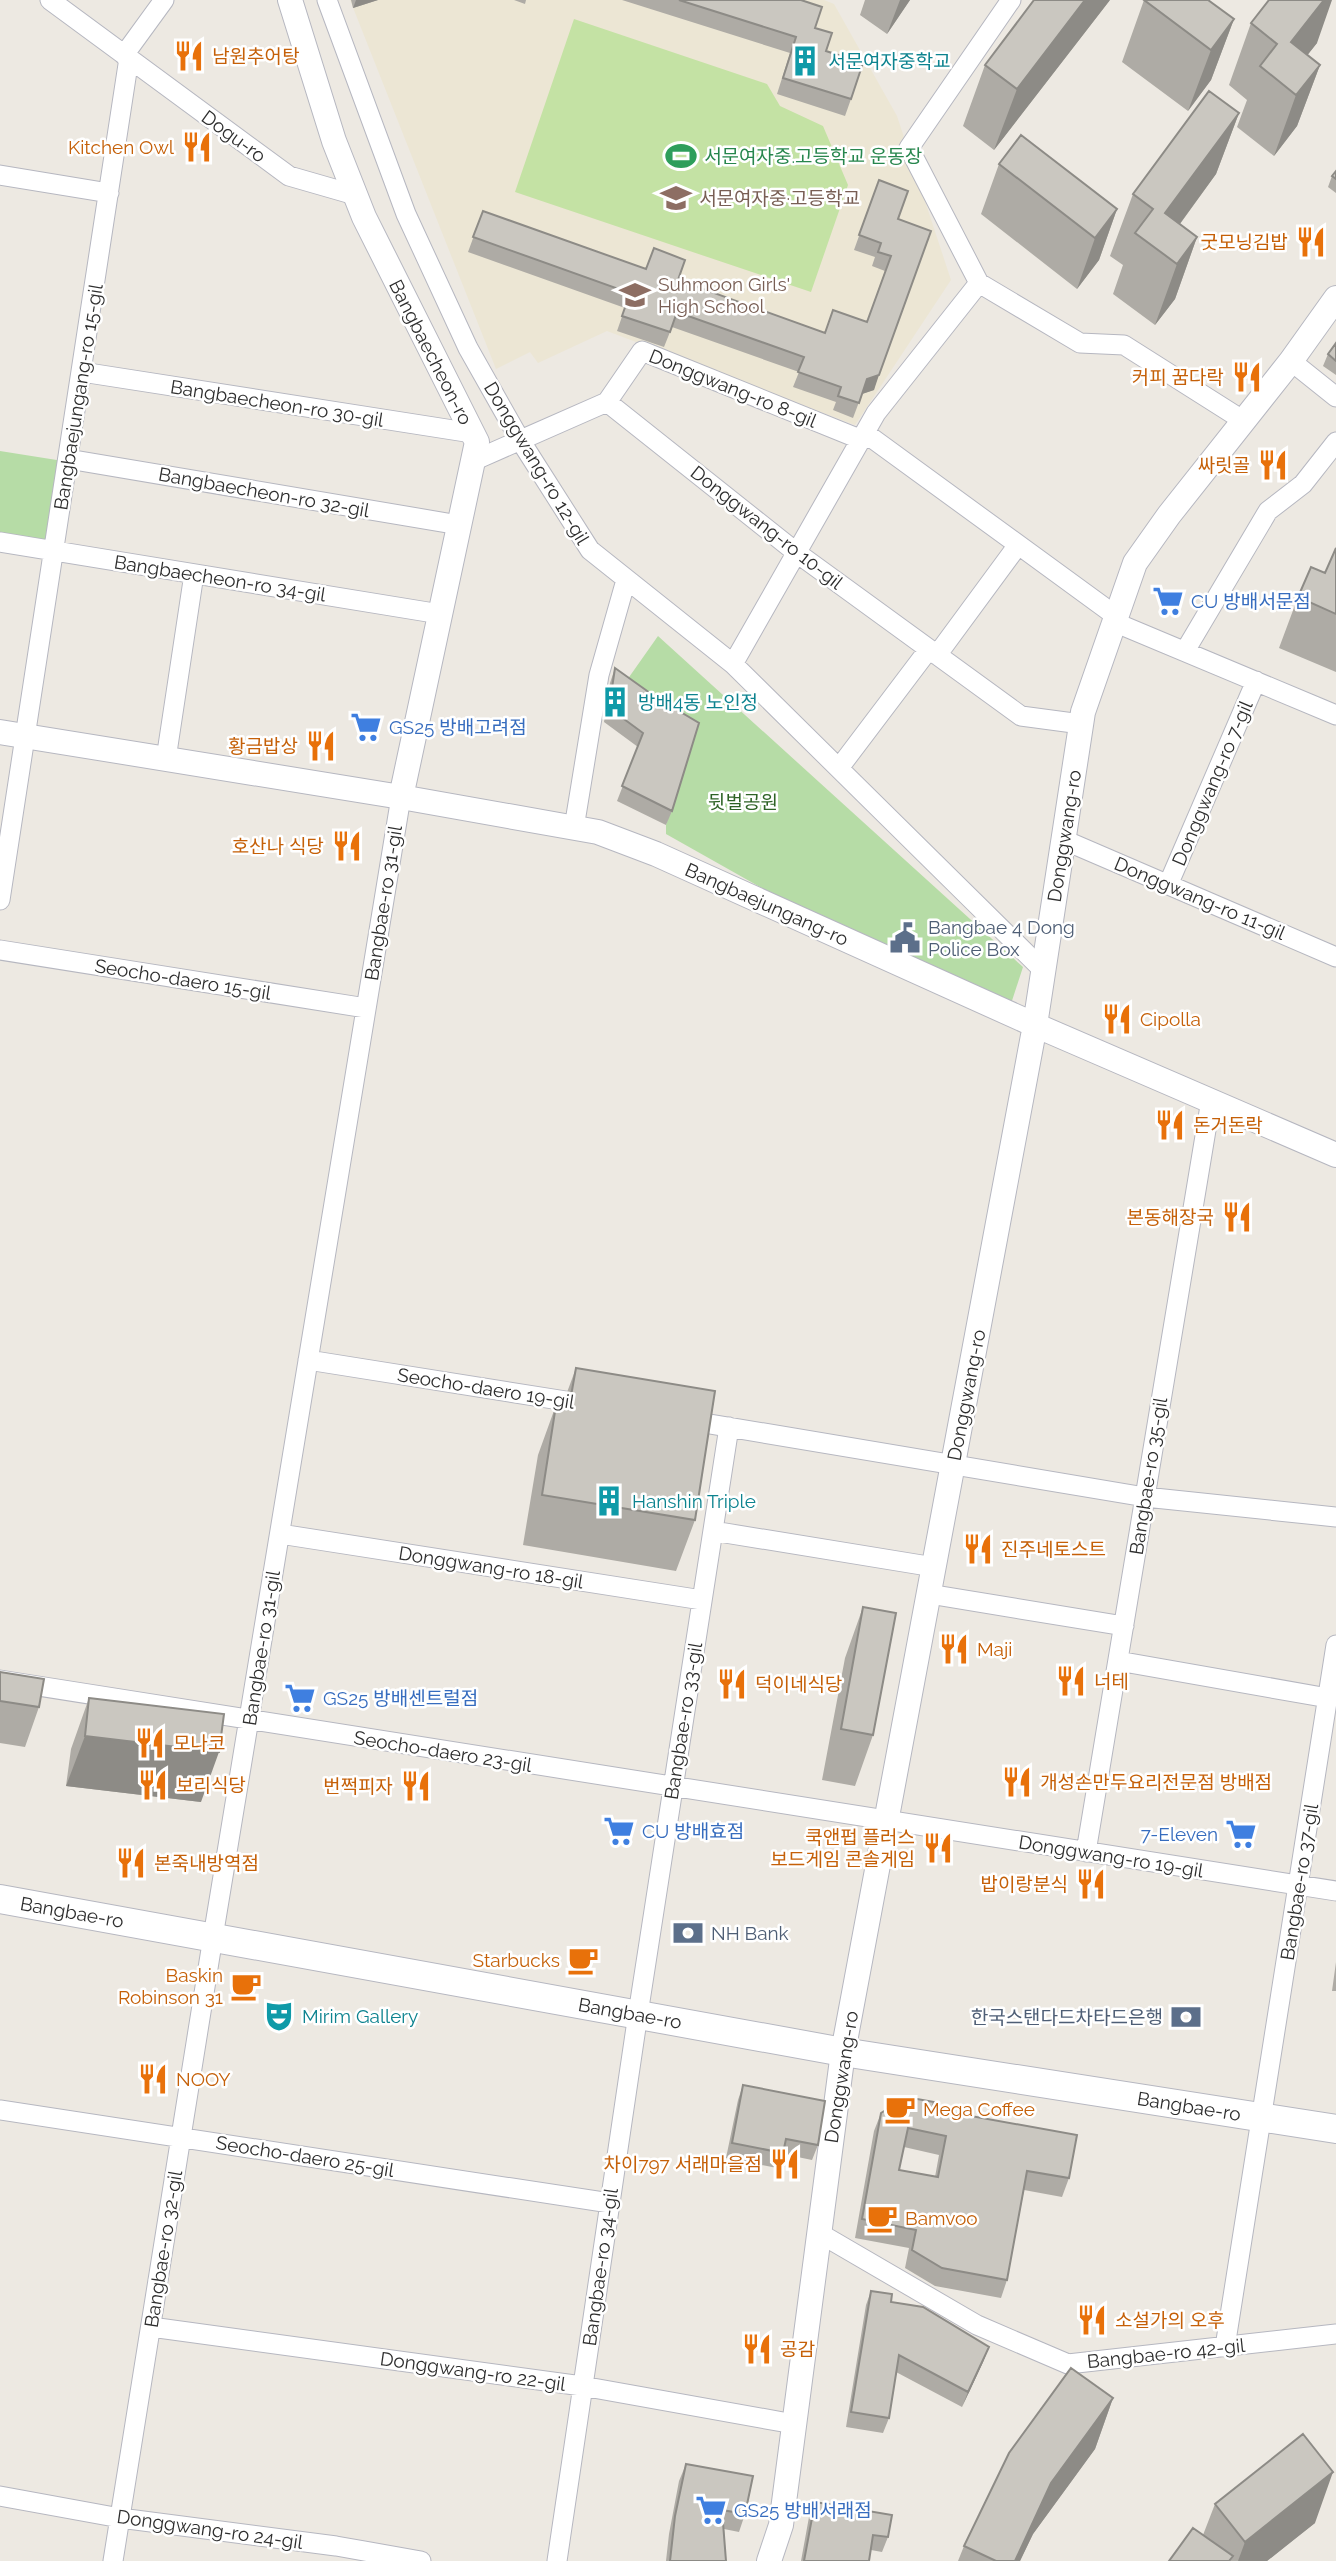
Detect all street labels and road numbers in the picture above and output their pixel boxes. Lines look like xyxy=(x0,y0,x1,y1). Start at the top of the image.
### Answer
street label: Dogu-ro xyxy=(198,105,270,167)
street label: Bangbaecheon-ro xyxy=(385,276,477,428)
street label: Bangbaejungang-ro 15-gil xyxy=(49,282,107,512)
street label: Donggwang-ro 8-gil xyxy=(646,344,821,432)
street label: Bangbaecheon-ro 30-gil xyxy=(169,375,386,431)
street label: Donggwang-ro 12-gil xyxy=(480,378,595,549)
street label: Donggwang-ro 10-gil xyxy=(686,461,848,594)
street label: Bangbaecheon-ro 32-gil xyxy=(157,463,372,522)
street label: Bangbaecheon-ro 34-gil xyxy=(113,550,328,606)
street label: Donggwang-ro 7-gil xyxy=(1167,696,1257,869)
street label: Donggwang-ro xyxy=(1043,768,1085,904)
street label: Bangbae-ro 31-gil xyxy=(360,823,406,982)
street label: Donggwang-ro 11-gil xyxy=(1111,852,1290,944)
street label: Bangbaejungang-ro xyxy=(682,858,852,950)
street label: Seocho-daero 15-gil xyxy=(93,954,274,1004)
street label: Donggwang-ro xyxy=(942,1327,990,1463)
street label: Seocho-daero 19-gil xyxy=(396,1363,577,1413)
street label: Bangbae-ro 35-gil xyxy=(1125,1395,1171,1556)
street label: Donggwang-ro 18-gil xyxy=(397,1542,586,1593)
street label: Bangbae-ro 31-gil xyxy=(238,1568,284,1727)
street label: Bangbae-ro 33-gil xyxy=(660,1640,706,1801)
street label: Seocho-daero 23-gil xyxy=(352,1726,534,1776)
street label: Bangbae-ro 37-gil xyxy=(1276,1801,1322,1962)
street label: Donggwang-ro 19-gil xyxy=(1017,1831,1206,1882)
street label: Bangbae-ro xyxy=(19,1892,125,1932)
street label: Bangbae-ro xyxy=(577,1993,683,2033)
street label: Donggwang-ro xyxy=(820,2009,862,2145)
street label: Bangbae-ro xyxy=(1136,2087,1242,2125)
street label: Seocho-daero 25-gil xyxy=(214,2131,396,2181)
street label: Bangbae-ro 32-gil xyxy=(140,2168,186,2329)
street label: Bangbae-ro 34-gil xyxy=(578,2186,622,2347)
street label: Bangbae-ro 42-gil xyxy=(1086,2334,1247,2372)
street label: Donggwang-ro 22-gil xyxy=(379,2347,568,2395)
street label: Donggwang-ro 24-gil xyxy=(116,2505,305,2553)

